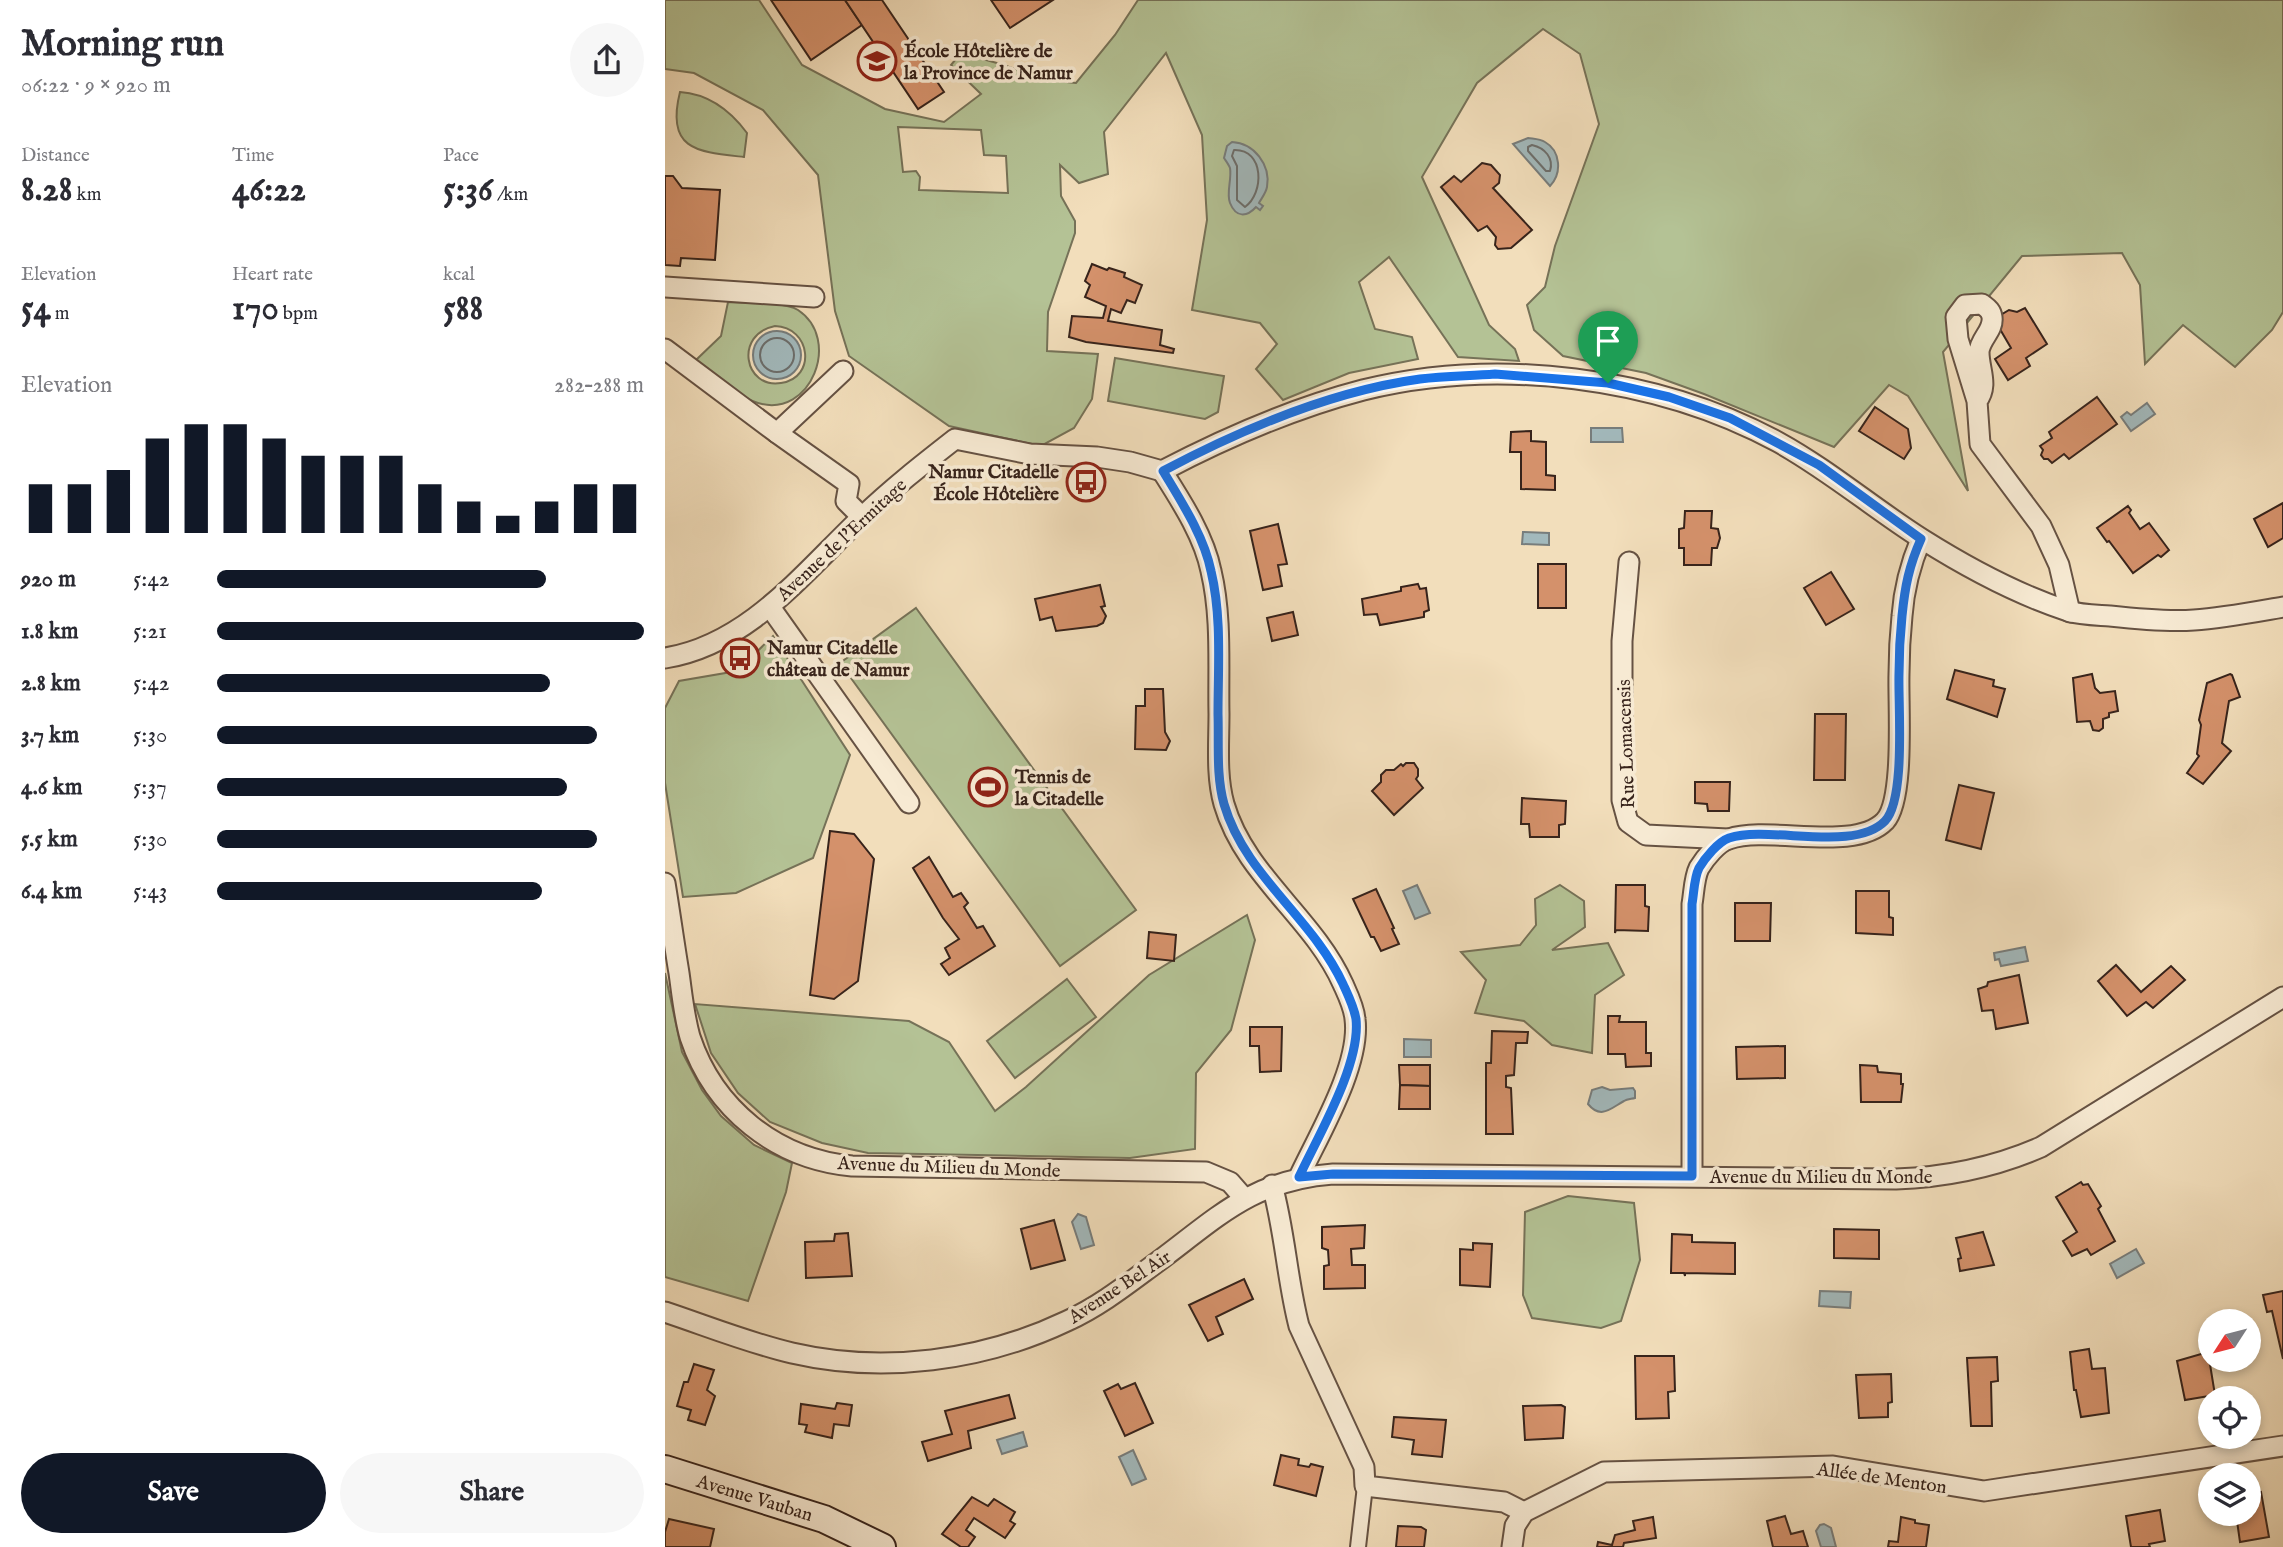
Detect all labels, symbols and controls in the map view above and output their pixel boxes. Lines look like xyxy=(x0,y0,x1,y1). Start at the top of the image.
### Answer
text: Morning run xyxy=(21,21,224,69)
button: share xyxy=(570,23,644,97)
place label: École Hôtelière de la Province de Namur xyxy=(903,39,1074,86)
school or university icon: École Hôtelière de la Province de Namur xyxy=(856,40,898,82)
text: 06:22 · 9 × 920 m xyxy=(21,71,171,100)
text: Distance xyxy=(21,144,90,168)
text: Time xyxy=(232,144,274,168)
text: Pace xyxy=(443,144,479,168)
text: 8.28 xyxy=(21,168,72,213)
text: 46:22 xyxy=(232,168,306,213)
text: 5:36 xyxy=(443,168,493,213)
text: km xyxy=(72,183,101,207)
text: /km xyxy=(493,183,528,207)
text: Elevation xyxy=(21,263,96,287)
text: Heart rate xyxy=(232,263,313,287)
text: kcal xyxy=(443,263,475,287)
text: 54 xyxy=(21,287,51,332)
text: 170 xyxy=(232,287,279,332)
text: 588 xyxy=(443,287,483,332)
text: m xyxy=(51,302,70,326)
text: bpm xyxy=(279,302,318,326)
pin xyxy=(1578,311,1638,383)
icon: arrive xyxy=(1589,322,1627,360)
text: Elevation xyxy=(21,371,112,400)
text: 282–288 m xyxy=(554,371,644,400)
place label: Namur Citadelle École Hôtelière xyxy=(927,461,1059,507)
bus stop icon: Namur Citadelle École Hôtelière xyxy=(1065,461,1107,503)
street label: Avenue de l'Ermitage xyxy=(772,474,913,608)
text: 920 m xyxy=(21,565,76,594)
text: 5:42 xyxy=(133,565,169,594)
text: 1.8 km xyxy=(21,617,79,646)
text: 5:21 xyxy=(133,617,167,646)
bus stop icon: Namur Citadelle château de Namur xyxy=(719,637,761,679)
place label: Namur Citadelle château de Namur xyxy=(766,637,910,683)
text: 2.8 km xyxy=(21,669,81,698)
text: 5:42 xyxy=(133,669,169,698)
street label: Rue Lomacensis xyxy=(1613,679,1641,809)
text: 3.7 km xyxy=(21,721,79,750)
text: 5:30 xyxy=(133,721,167,750)
sports icon: Tennis de la Citadelle xyxy=(967,766,1009,808)
place label: Tennis de la Citadelle xyxy=(1014,766,1104,812)
text: 4.6 km xyxy=(21,773,83,802)
text: 5:37 xyxy=(133,773,167,802)
text: 5.5 km xyxy=(21,825,78,854)
text: 5:30 xyxy=(133,825,167,854)
text: 6.4 km xyxy=(21,877,82,906)
text: 5:43 xyxy=(133,877,167,906)
street label: Avenue du Milieu du Monde xyxy=(836,1152,1061,1184)
street label: Avenue du Milieu du Monde xyxy=(1708,1166,1933,1190)
street label: Avenue Bel Air xyxy=(1063,1246,1176,1330)
north arrow xyxy=(2198,1309,2261,1372)
map controls xyxy=(2198,1309,2261,1526)
button: locate xyxy=(2198,1386,2261,1449)
button: Save xyxy=(21,1453,326,1533)
button: Share xyxy=(340,1453,644,1533)
street label: Allée de Menton xyxy=(1814,1458,1948,1500)
button: layers xyxy=(2198,1463,2261,1526)
street label: Avenue Vauban xyxy=(693,1470,815,1528)

